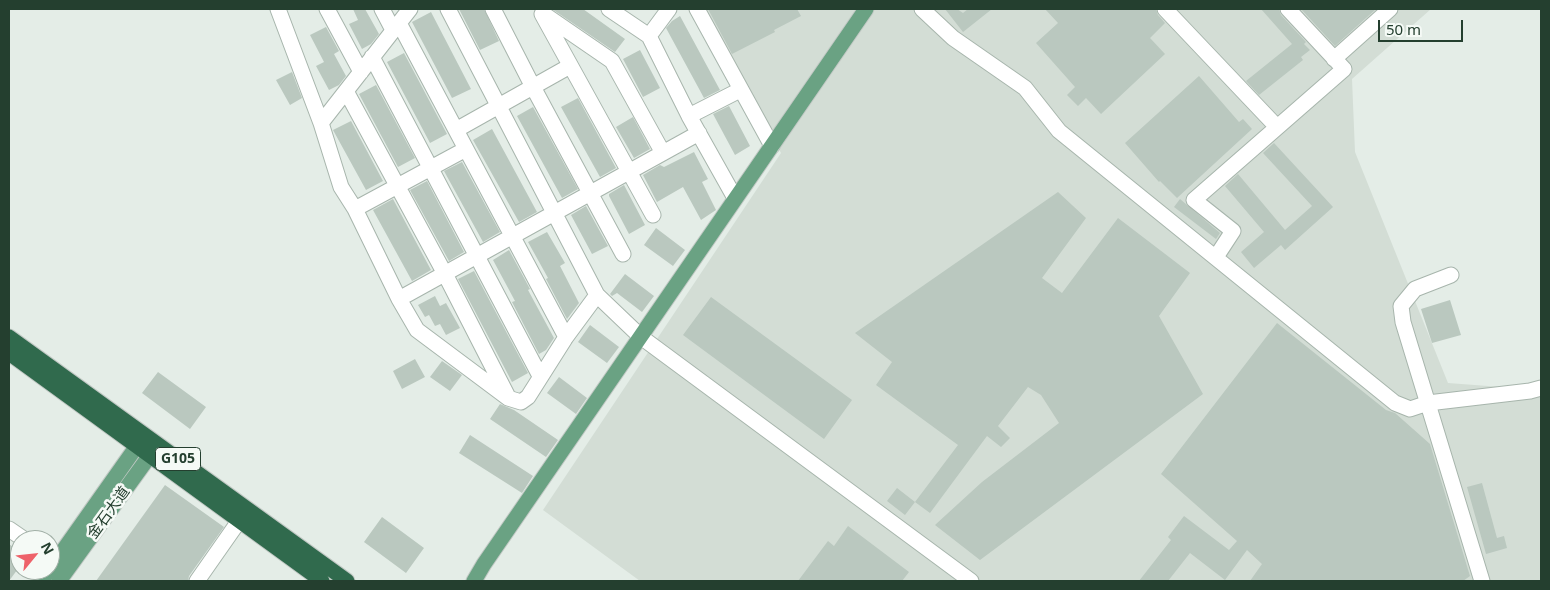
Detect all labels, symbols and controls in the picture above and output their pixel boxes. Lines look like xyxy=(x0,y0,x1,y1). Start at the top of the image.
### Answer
scale bar xyxy=(1380,10,1465,42)
text: 50 m xyxy=(1386,19,1421,39)
road number: G105 xyxy=(156,448,200,470)
street label: 金石大道 xyxy=(84,483,134,543)
north arrow xyxy=(10,530,60,580)
text: N xyxy=(37,539,59,558)

